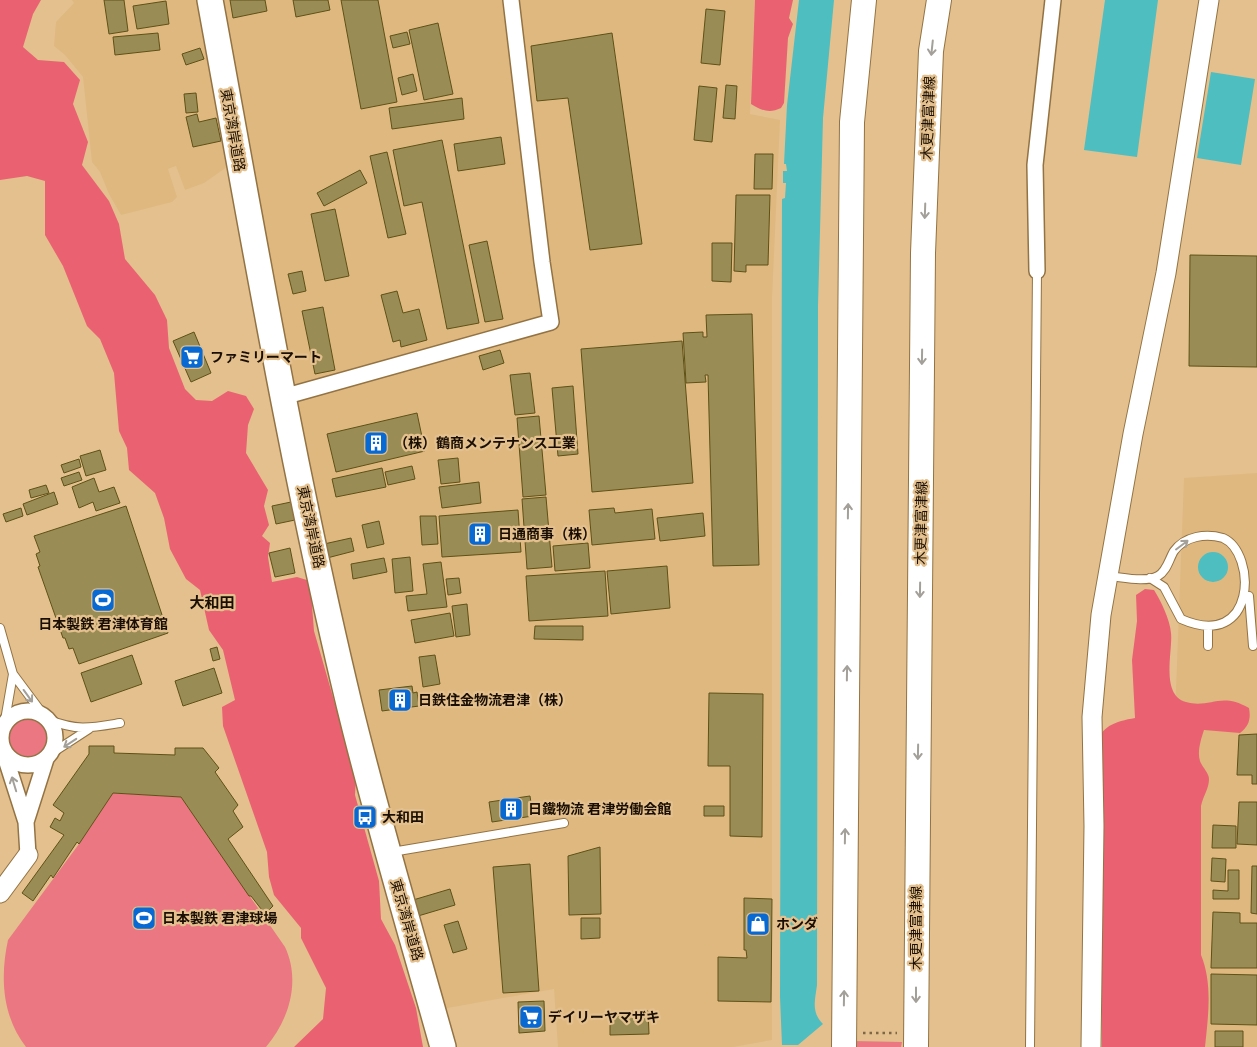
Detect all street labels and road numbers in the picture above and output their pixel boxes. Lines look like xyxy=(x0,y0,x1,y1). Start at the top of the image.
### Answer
street label: 木更津富津線 xyxy=(919,76,937,160)
street label: 東京湾岸道路 xyxy=(218,87,248,173)
street label: 木更津富津線 xyxy=(912,481,930,565)
street label: 東京湾岸道路 xyxy=(294,484,328,570)
street label: 東京湾岸道路 xyxy=(388,877,426,963)
street label: 木更津富津線 xyxy=(908,886,924,970)

